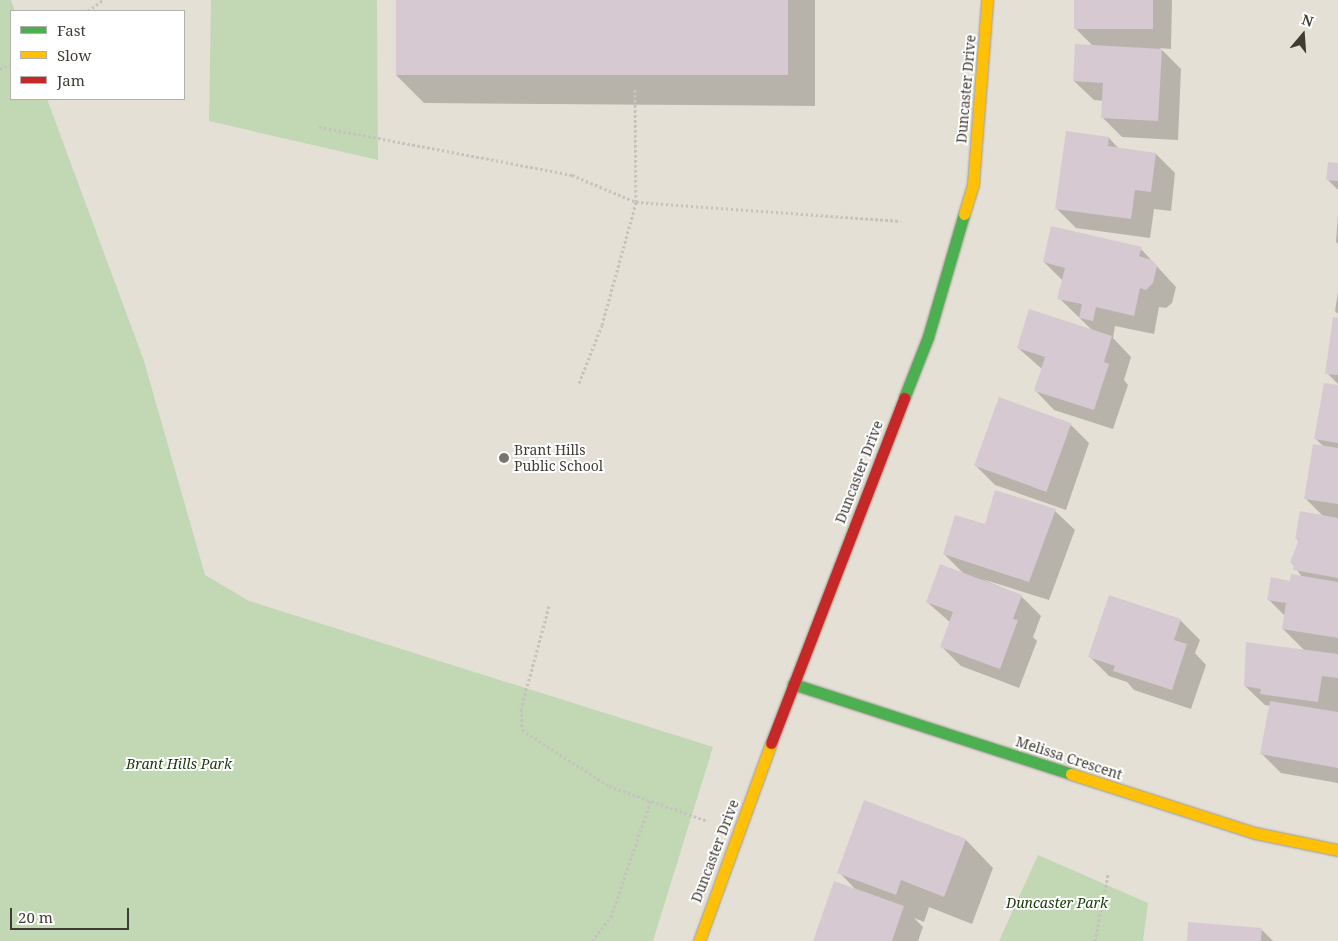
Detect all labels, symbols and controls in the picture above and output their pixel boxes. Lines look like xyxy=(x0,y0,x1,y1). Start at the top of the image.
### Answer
legend xyxy=(10,10,185,100)
north arrow xyxy=(1278,10,1328,60)
text: N xyxy=(1300,10,1316,31)
text: Fast xyxy=(57,20,86,40)
street label: Duncaster Drive xyxy=(953,34,979,144)
text: Slow xyxy=(57,45,91,65)
text: Jam xyxy=(57,70,85,90)
street label: Duncaster Drive xyxy=(832,418,886,526)
place label: Brant Hills Public School xyxy=(514,442,603,474)
marker: Brant Hills Public School xyxy=(498,452,510,464)
street label: Melissa Crescent xyxy=(1014,733,1124,783)
park label: Brant Hills Park xyxy=(126,756,232,772)
street label: Duncaster Drive xyxy=(688,797,742,905)
park label: Duncaster Park xyxy=(1006,895,1108,911)
scale bar xyxy=(12,898,131,930)
text: 20 m xyxy=(18,907,53,927)

